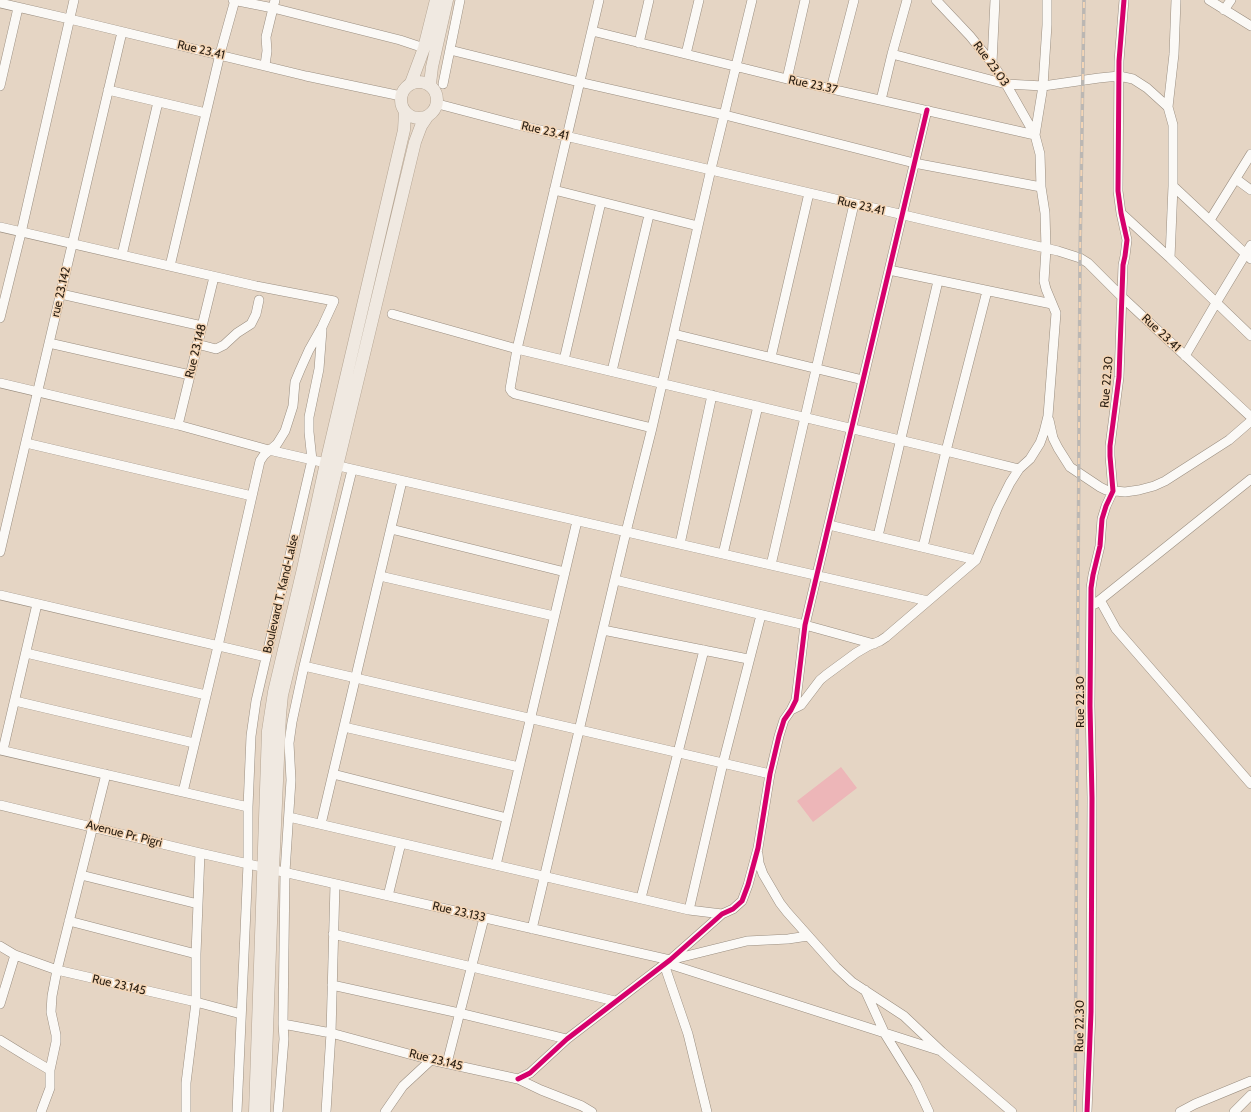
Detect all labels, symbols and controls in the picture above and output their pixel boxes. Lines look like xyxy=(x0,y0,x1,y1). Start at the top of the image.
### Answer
street label: Rue 23.41 xyxy=(176,38,226,62)
street label: Rue 23.03 xyxy=(970,39,1012,89)
street label: Rue 23.37 xyxy=(787,73,839,97)
street label: Rue 23.41 xyxy=(520,119,570,143)
street label: Rue 23.41 xyxy=(836,194,886,218)
street label: rue 23.142 xyxy=(48,265,74,319)
street label: Rue 23.41 xyxy=(1138,311,1184,355)
street label: Rue 23.148 xyxy=(182,322,210,380)
street label: Rue 22.30 xyxy=(1098,355,1116,409)
street label: Boulevard T. Kand-Lalse xyxy=(260,533,302,655)
street label: Rue 22.30 xyxy=(1073,676,1087,728)
street label: Avenue Pr. Pigri xyxy=(85,818,163,850)
street label: Rue 23.133 xyxy=(431,899,487,925)
street label: Rue 23.145 xyxy=(91,972,147,998)
street label: Rue 22.30 xyxy=(1072,1000,1088,1052)
street label: Rue 23.145 xyxy=(408,1046,464,1074)

